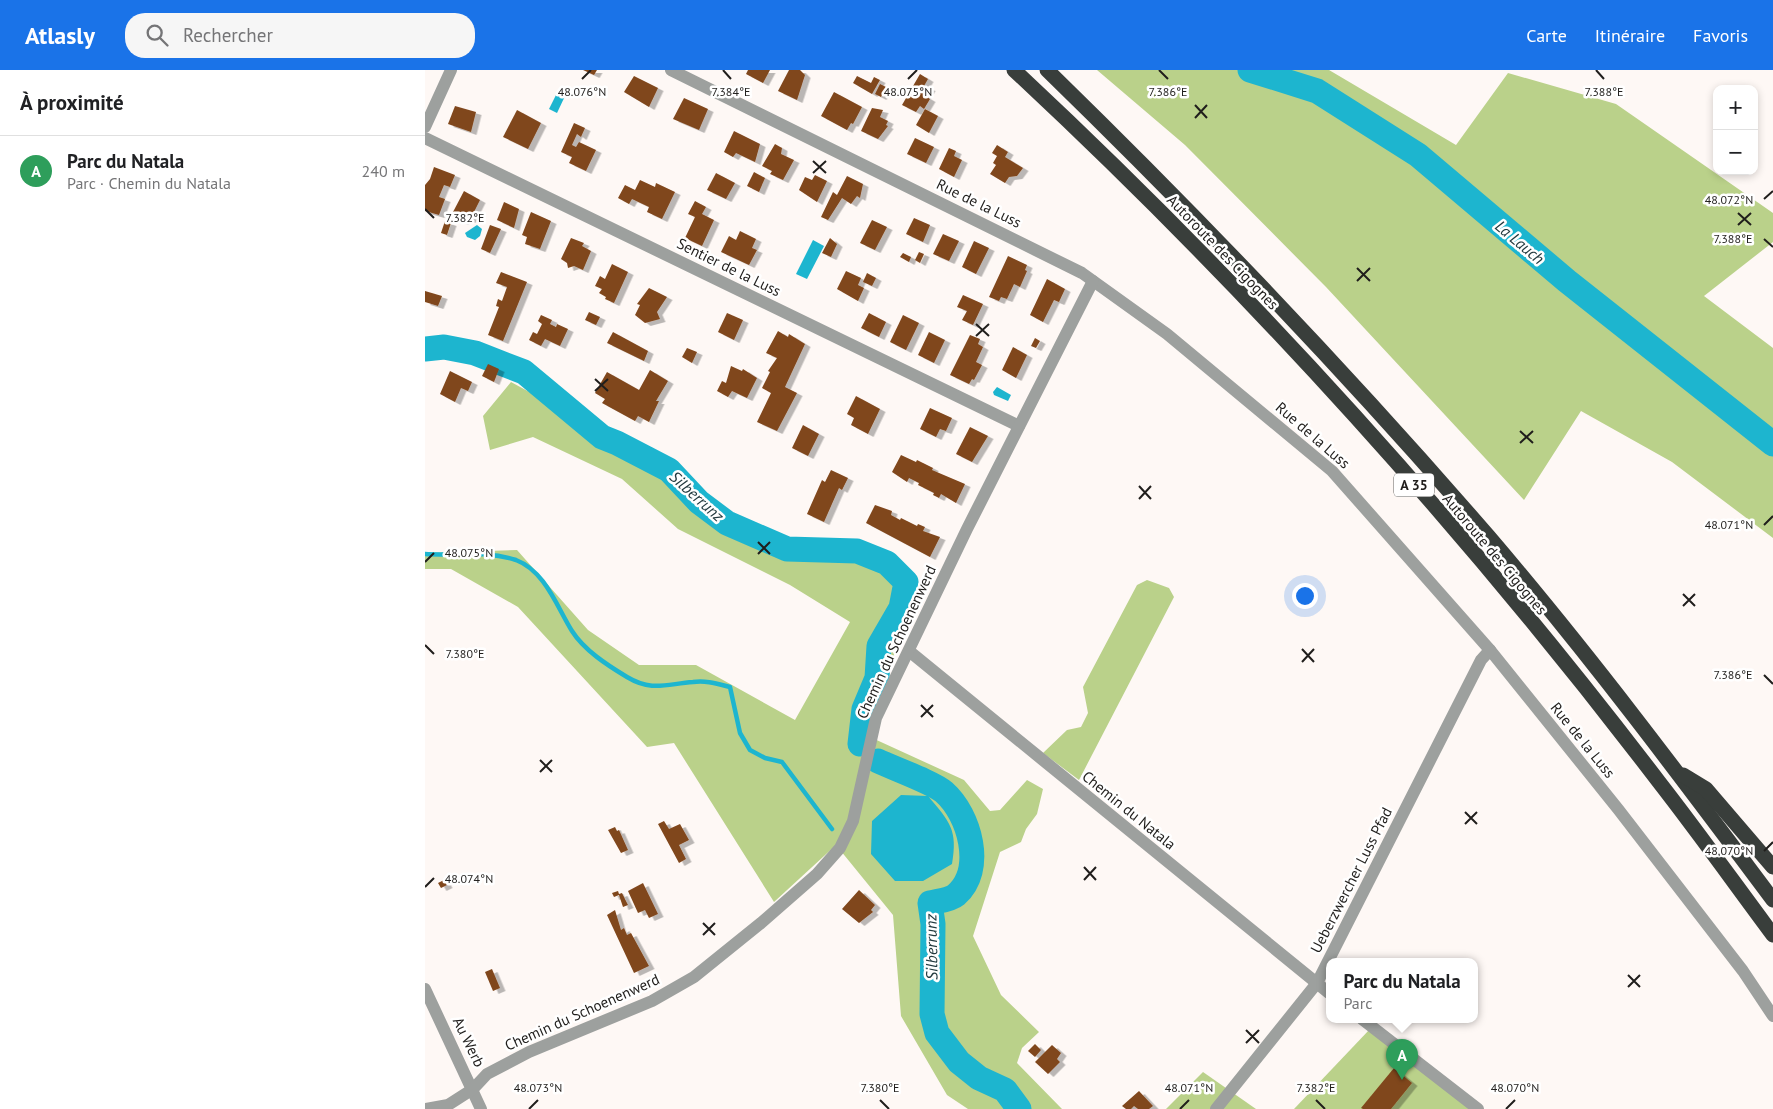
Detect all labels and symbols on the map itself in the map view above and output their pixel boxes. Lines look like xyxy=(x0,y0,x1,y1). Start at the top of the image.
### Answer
text: 48.076°N xyxy=(558,84,606,99)
text: 7.384°E xyxy=(712,84,750,99)
text: 48.075°N xyxy=(884,84,932,99)
text: 7.386°E xyxy=(1149,84,1187,99)
text: 7.388°E xyxy=(1585,84,1623,99)
street label: Rue de la Luss xyxy=(933,174,1025,232)
street label: Autoroute des Cigognes xyxy=(1163,191,1283,313)
text: 48.072°N xyxy=(1705,192,1753,207)
text: 7.382°E xyxy=(446,210,484,225)
water label: La Lauch xyxy=(1491,216,1549,268)
text: 7.388°E xyxy=(1714,231,1752,246)
street label: Sentier de la Luss xyxy=(674,234,784,300)
street label: Rue de la Luss xyxy=(1272,398,1354,472)
water label: Silberrunz xyxy=(666,466,729,526)
road number: A 35 xyxy=(1394,474,1434,496)
street label: Autoroute des Cigognes xyxy=(1439,489,1551,619)
text: 48.071°N xyxy=(1705,517,1753,532)
text: 48.075°N xyxy=(445,545,493,560)
street label: Chemin du Schoenenwerd xyxy=(852,562,940,722)
your location xyxy=(1292,583,1318,609)
text: 7.380°E xyxy=(446,646,484,661)
text: 7.386°E xyxy=(1714,667,1752,682)
street label: Rue de la Luss xyxy=(1547,698,1619,782)
street label: Chemin du Natala xyxy=(1078,766,1180,854)
street label: Ueberzwercher Luss Pfad xyxy=(1306,804,1396,956)
text: 48.070°N xyxy=(1705,843,1753,858)
text: 48.074°N xyxy=(445,871,493,886)
water label: Silberrunz xyxy=(920,913,942,980)
street label: Chemin du Schoenenwerd xyxy=(502,969,662,1055)
street label: Au Werb xyxy=(449,1014,489,1070)
pin: A xyxy=(1386,1039,1418,1080)
text: 48.073°N xyxy=(514,1080,562,1095)
text: 7.380°E xyxy=(861,1080,899,1095)
text: 48.071°N xyxy=(1165,1080,1213,1095)
text: 7.382°E xyxy=(1297,1080,1335,1095)
text: 48.070°N xyxy=(1491,1080,1539,1095)

